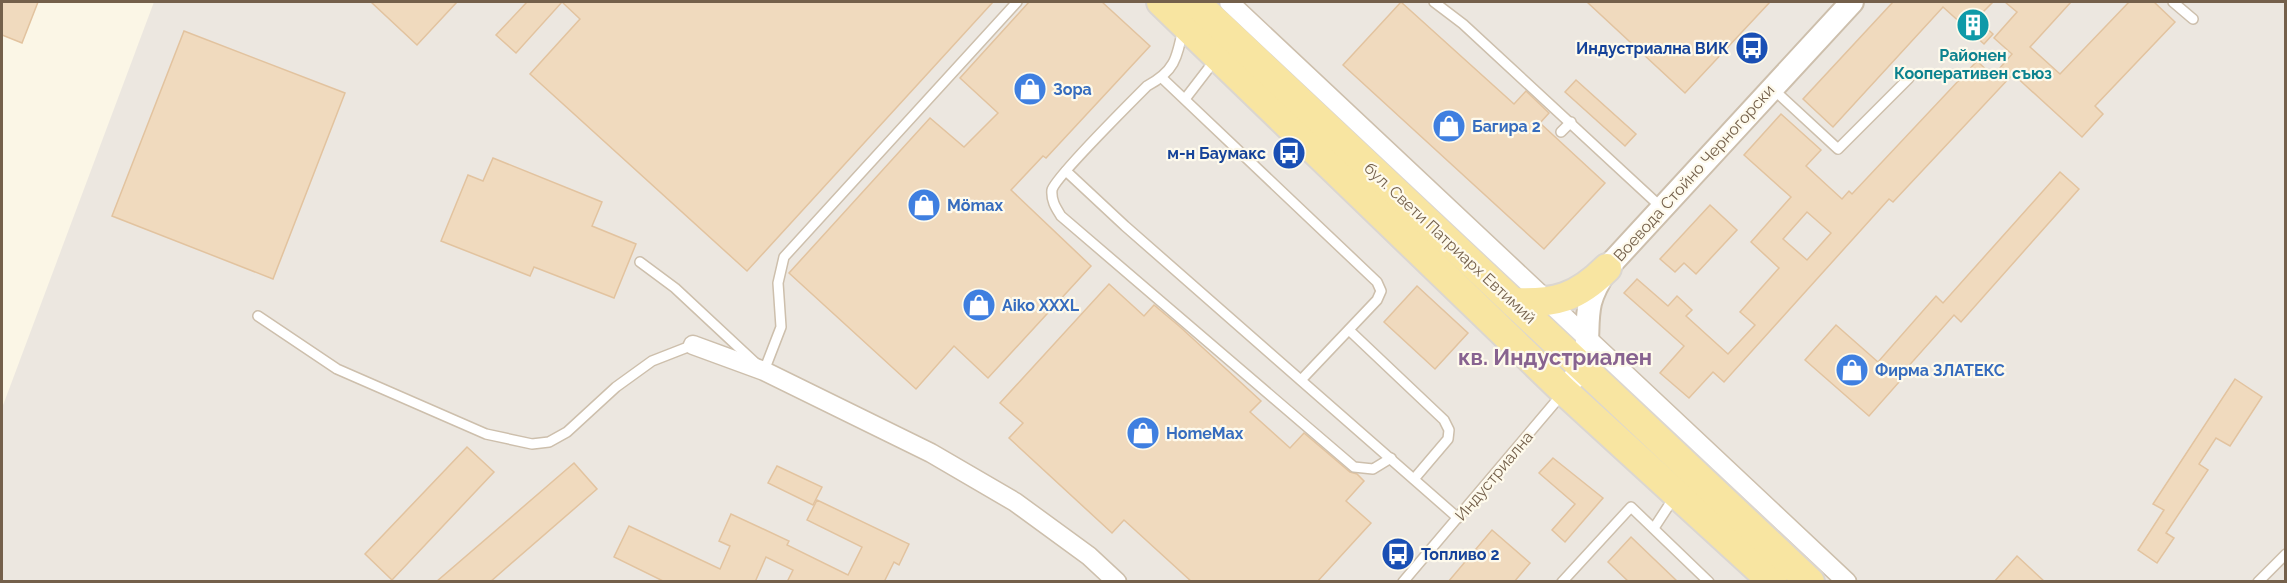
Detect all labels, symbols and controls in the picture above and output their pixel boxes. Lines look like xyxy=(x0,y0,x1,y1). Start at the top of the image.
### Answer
building icon: Районен Кооперативен съюз xyxy=(1955,7,1991,43)
bus stop icon: Индустриална ВИК xyxy=(1734,30,1770,66)
place label: Индустриална ВИК xyxy=(1576,39,1729,58)
place label: Районен Кооперативен съюз xyxy=(1894,46,2052,83)
shop icon: Зора xyxy=(1012,71,1048,107)
place label: Зора xyxy=(1053,80,1092,99)
street label: Воевода Стойно Черногорски xyxy=(1610,81,1778,265)
shop icon: Багира 2 xyxy=(1431,108,1467,144)
place label: Багира 2 xyxy=(1472,117,1541,136)
bus stop icon: м-н Баумакс xyxy=(1271,135,1307,171)
place label: м-н Баумакс xyxy=(1167,144,1266,163)
street label: бул. Свети Патриарх Евтимий xyxy=(1360,158,1540,328)
shop icon: Mömax xyxy=(906,187,942,223)
place label: Mömax xyxy=(947,196,1003,215)
shop icon: Aiko XXXL xyxy=(961,287,997,323)
place label: Aiko XXXL xyxy=(1002,296,1080,315)
district label: кв. Индустриален xyxy=(1458,344,1652,370)
shop icon: Фирма ЗЛАТЕКС xyxy=(1834,352,1870,388)
place label: Фирма ЗЛАТЕКС xyxy=(1875,361,2005,380)
shop icon: HomeMax xyxy=(1125,415,1161,451)
place label: HomeMax xyxy=(1166,424,1244,443)
street label: Индустриална xyxy=(1451,427,1537,525)
bus stop icon: Топливо 2 xyxy=(1380,536,1416,572)
place label: Топливо 2 xyxy=(1421,545,1499,564)

